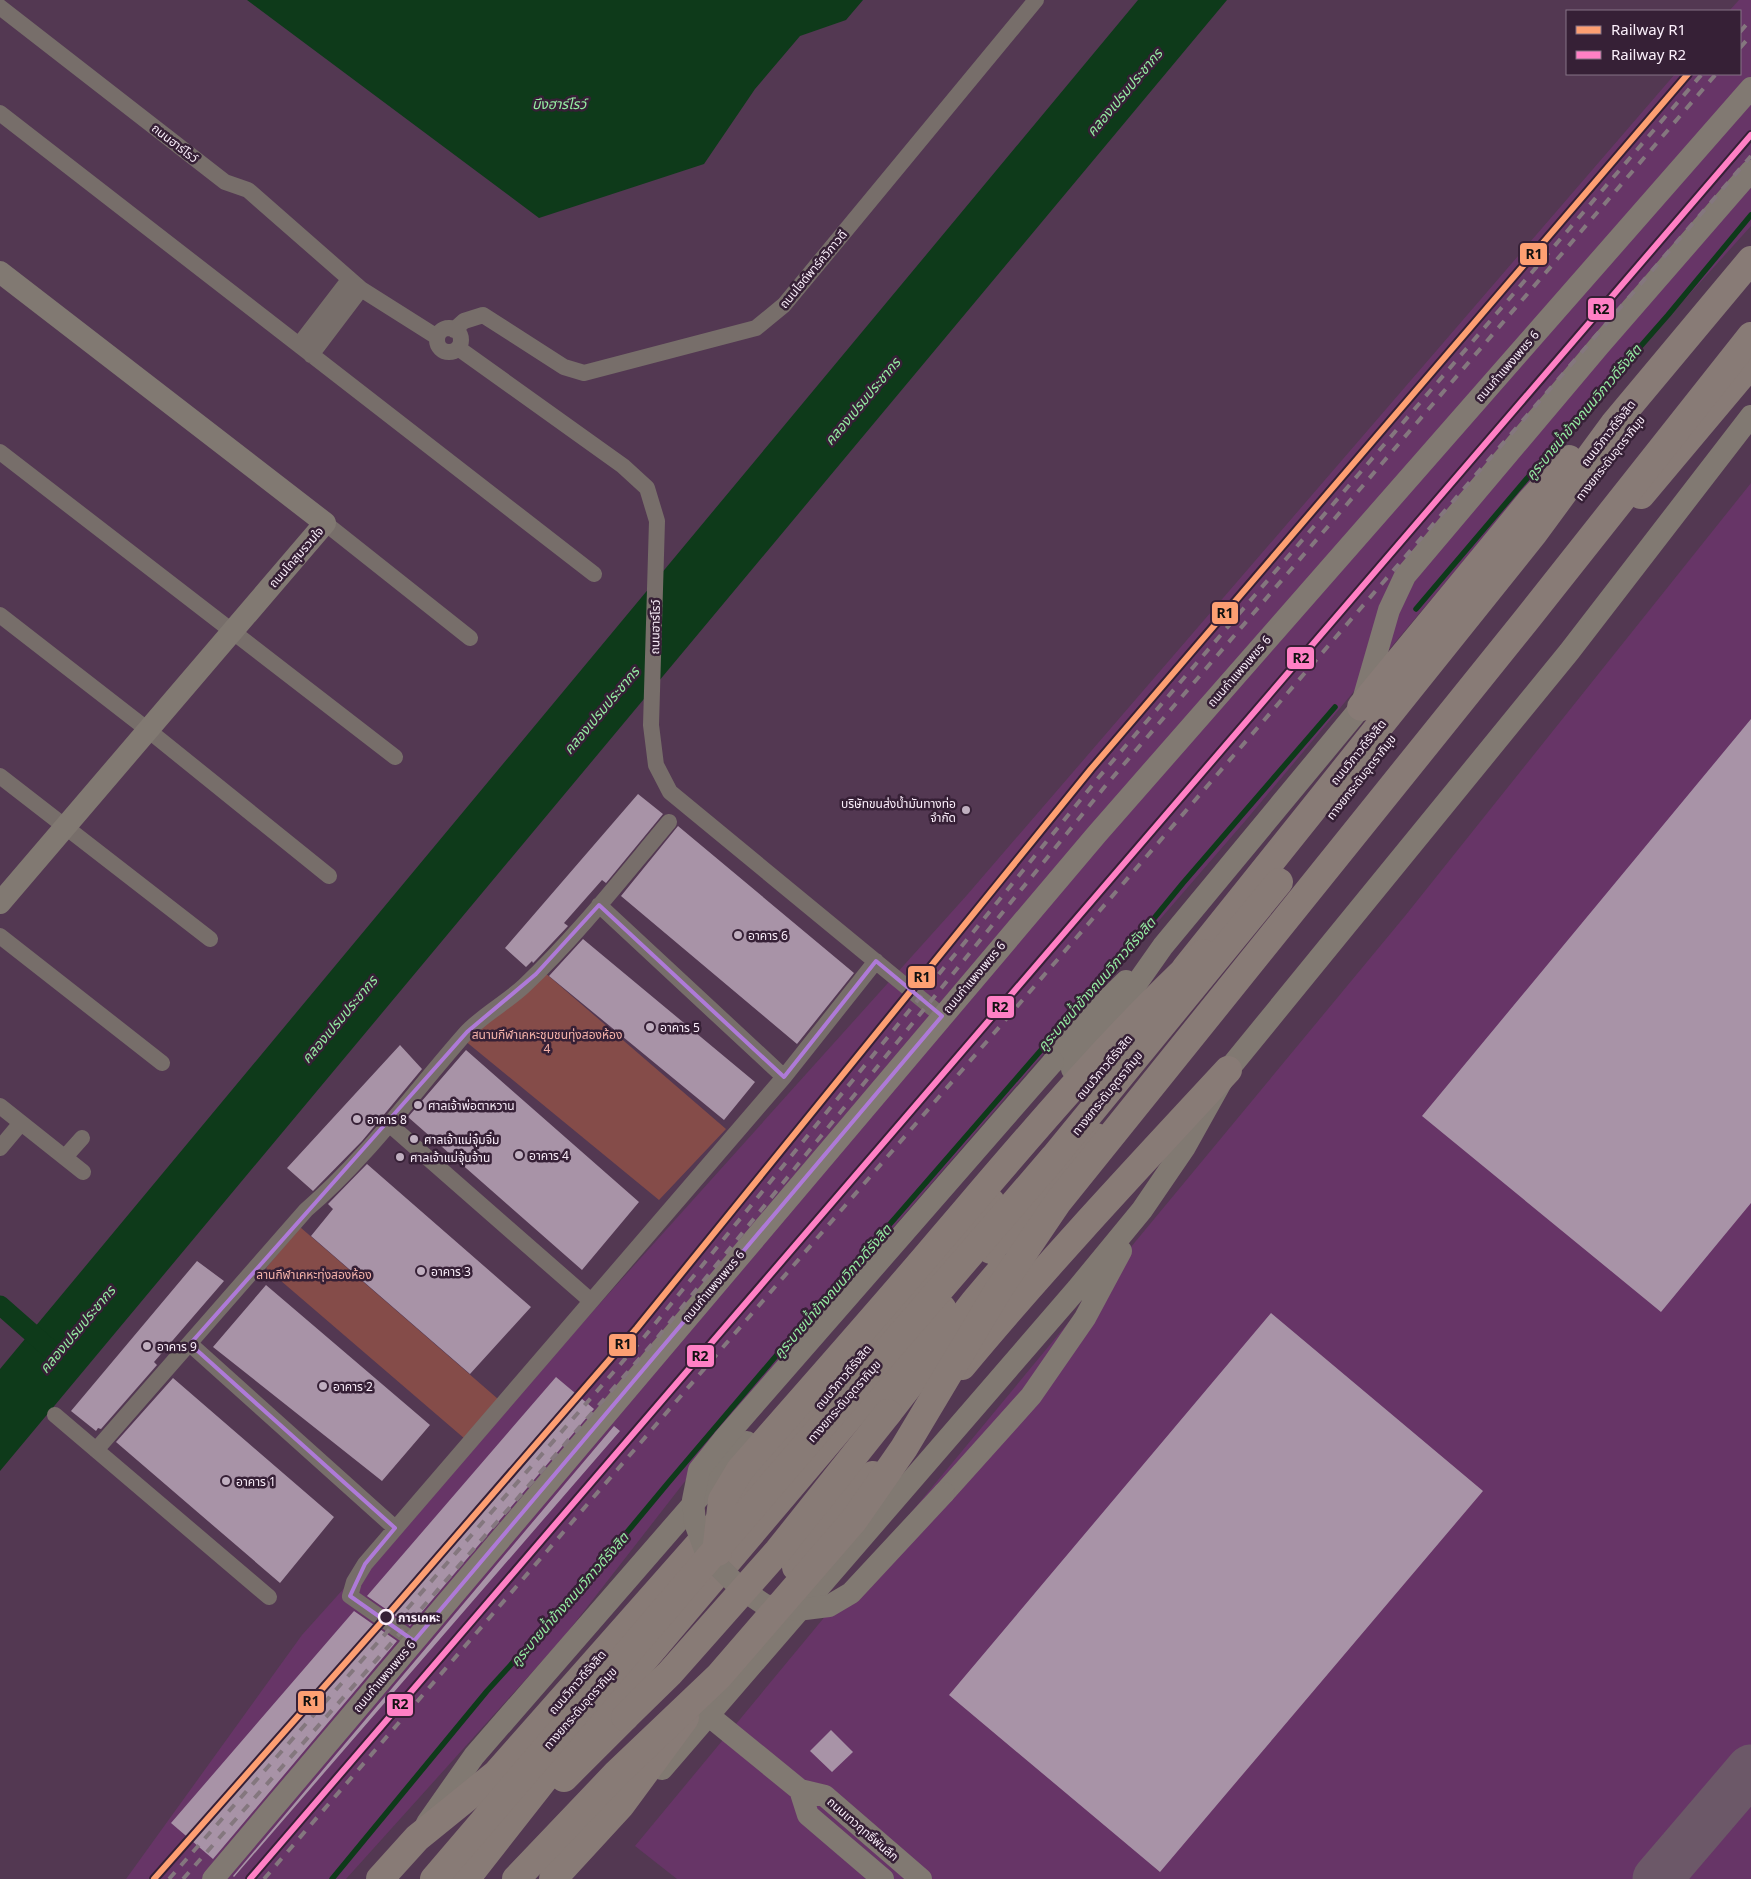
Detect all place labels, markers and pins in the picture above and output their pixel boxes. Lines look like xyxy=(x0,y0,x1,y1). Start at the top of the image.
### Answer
place label: บริษัทขนส่งน้ำมันทางท่อ จำกัด xyxy=(841,795,956,826)
marker: บริษัทขนส่งน้ำมันทางท่อ จำกัด xyxy=(960,804,972,816)
place label: อาคาร 6 xyxy=(748,927,788,944)
marker: อาคาร 6 xyxy=(732,929,744,941)
place label: อาคาร 5 xyxy=(660,1019,700,1036)
marker: อาคาร 5 xyxy=(644,1021,656,1033)
place label: ศาลเจ้าพ่อตาหวาน xyxy=(428,1097,515,1114)
marker: ศาลเจ้าพ่อตาหวาน xyxy=(412,1099,424,1111)
place label: อาคาร 8 xyxy=(367,1111,407,1128)
marker: อาคาร 8 xyxy=(351,1113,363,1125)
place label: ศาลเจ้าแม่จุ๋มจิ๋ม xyxy=(424,1131,499,1148)
marker: ศาลเจ้าแม่จุ๋มจิ๋ม xyxy=(408,1133,420,1145)
place label: อาคาร 4 xyxy=(529,1147,569,1164)
place label: ศาลเจ้าแม่จุ้นจ้าน xyxy=(410,1149,490,1166)
marker: อาคาร 4 xyxy=(513,1149,525,1161)
marker: ศาลเจ้าแม่จุ้นจ้าน xyxy=(394,1151,406,1163)
place label: อาคาร 3 xyxy=(431,1263,471,1280)
marker: อาคาร 3 xyxy=(415,1265,427,1277)
place label: อาคาร 9 xyxy=(157,1338,197,1355)
marker: อาคาร 9 xyxy=(141,1340,153,1352)
place label: อาคาร 2 xyxy=(333,1378,373,1395)
marker: อาคาร 2 xyxy=(317,1380,329,1392)
place label: อาคาร 1 xyxy=(236,1473,276,1490)
marker: อาคาร 1 xyxy=(220,1475,232,1487)
marker: การเคหะ xyxy=(378,1609,394,1625)
place label: การเคหะ xyxy=(398,1609,440,1626)

